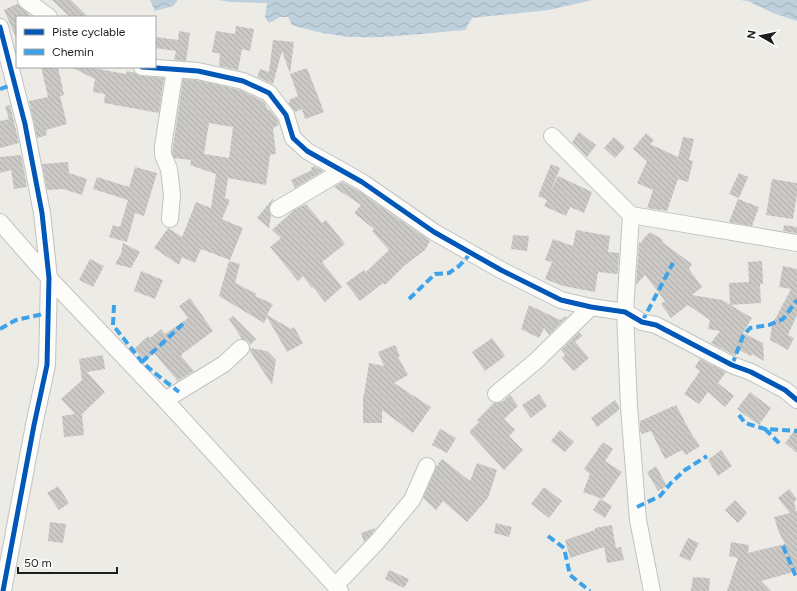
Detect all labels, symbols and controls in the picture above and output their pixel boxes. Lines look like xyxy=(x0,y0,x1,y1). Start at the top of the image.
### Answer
legend xyxy=(16,16,156,68)
north arrow xyxy=(741,16,781,56)
text: Piste cyclable xyxy=(52,25,126,39)
text: N xyxy=(745,29,759,40)
text: Chemin xyxy=(52,45,94,59)
scale bar xyxy=(18,549,117,575)
text: 50 m xyxy=(24,556,52,570)

